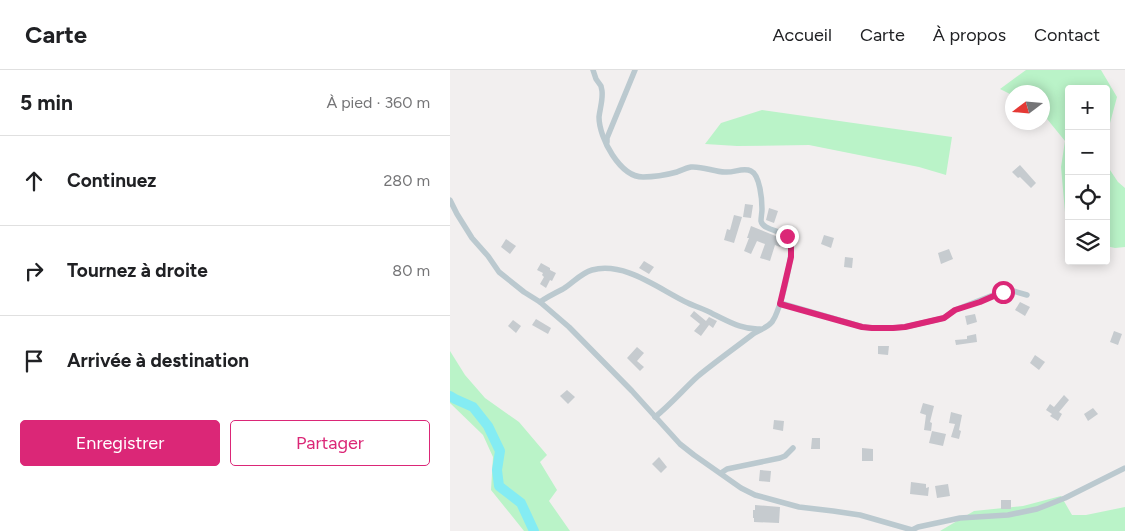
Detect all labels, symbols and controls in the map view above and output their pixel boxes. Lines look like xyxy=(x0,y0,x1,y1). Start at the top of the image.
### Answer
text: Carte xyxy=(25,20,87,49)
text: Accueil xyxy=(772,24,832,46)
text: Carte xyxy=(860,24,905,46)
text: À propos xyxy=(933,24,1006,46)
text: Contact xyxy=(1034,24,1100,46)
north arrow xyxy=(1005,85,1050,130)
map controls xyxy=(1065,85,1110,265)
button: + xyxy=(1065,85,1110,130)
text: 5 min xyxy=(20,90,73,115)
text: À pied · 360 m xyxy=(326,93,430,112)
button: − xyxy=(1065,130,1110,175)
icon: ahead xyxy=(20,167,48,195)
text: Continuez xyxy=(67,169,156,192)
text: 280 m xyxy=(383,171,430,190)
button: locate xyxy=(1065,175,1110,220)
button: layers xyxy=(1065,220,1110,265)
route end xyxy=(776,225,799,248)
icon: right xyxy=(20,257,48,285)
text: Tournez à droite xyxy=(67,259,208,282)
text: 80 m xyxy=(392,261,430,280)
route start xyxy=(992,281,1015,304)
icon: arrive xyxy=(20,347,48,375)
text: Arrivée à destination xyxy=(67,349,249,372)
button: Enregistrer xyxy=(20,420,220,466)
button: Partager xyxy=(230,420,430,466)

